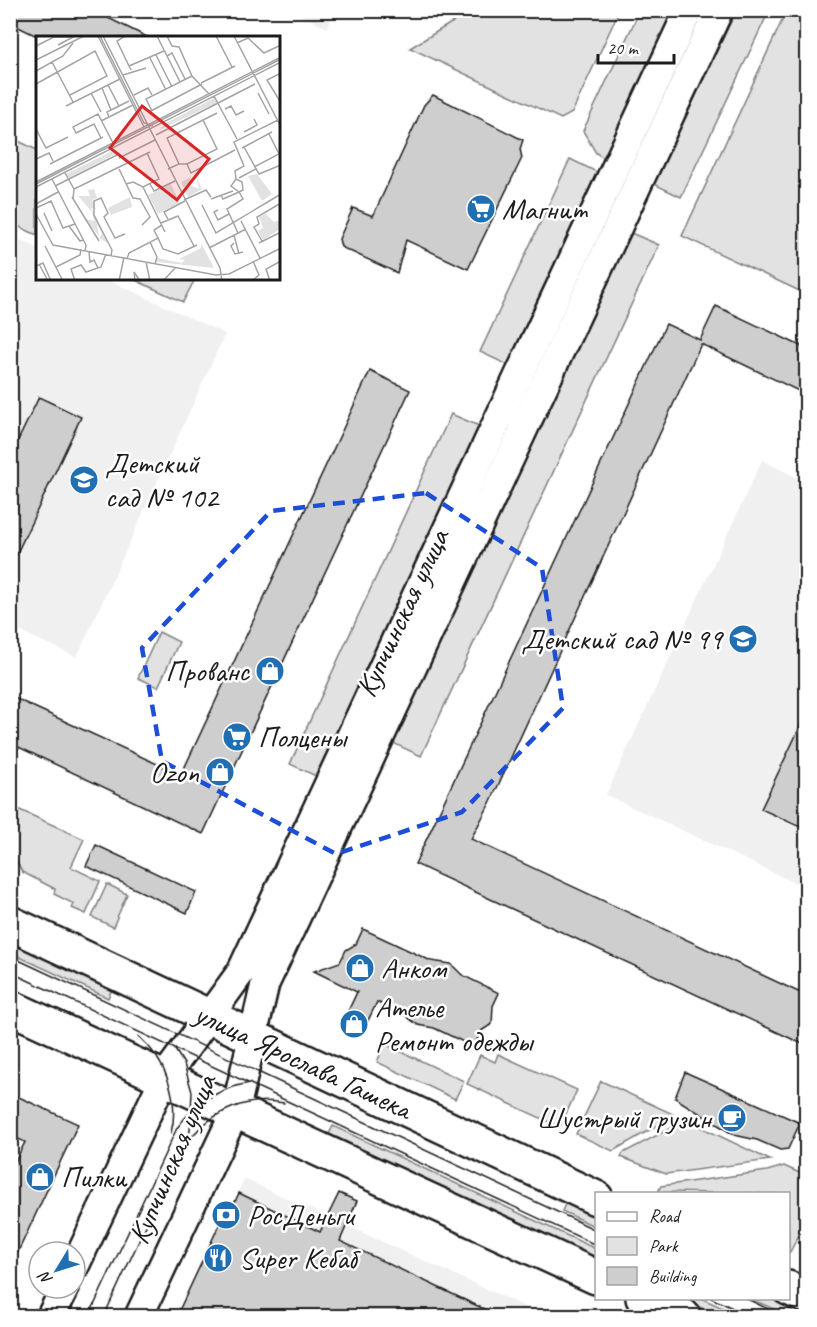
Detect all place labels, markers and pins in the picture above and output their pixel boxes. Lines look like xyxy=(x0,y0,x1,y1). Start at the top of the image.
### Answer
place label: Магнит xyxy=(502,190,588,228)
supermarket icon: Магнит xyxy=(465,193,497,225)
place label: Детский сад № 102 xyxy=(105,444,221,516)
school or university icon: Детский сад № 102 xyxy=(68,464,100,496)
place label: Детский сад № 99 xyxy=(521,620,724,658)
school or university icon: Детский сад № 99 xyxy=(727,623,759,655)
place label: Прованс xyxy=(165,652,250,690)
shop icon: Прованс xyxy=(254,655,286,687)
place label: Полцены xyxy=(258,718,348,756)
supermarket icon: Полцены xyxy=(221,721,253,753)
place label: Ozon xyxy=(150,753,199,791)
shop icon: Ozon xyxy=(204,756,236,788)
place label: Анком xyxy=(381,949,448,987)
shop icon: Анком xyxy=(344,952,376,984)
place label: Ателье Ремонт одежды xyxy=(375,988,534,1060)
shop icon: Ателье Ремонт одежды xyxy=(338,1008,370,1040)
place label: Шустрый грузин xyxy=(536,1099,713,1137)
cafe icon: Шустрый грузин xyxy=(716,1102,748,1134)
place label: Пилки xyxy=(61,1158,128,1196)
shop icon: Пилки xyxy=(24,1161,56,1193)
place label: РосДеньги xyxy=(247,1196,356,1234)
bank icon: РосДеньги xyxy=(210,1199,242,1231)
place label: Super Кебаб xyxy=(239,1239,361,1277)
restaurant icon: Super Кебаб xyxy=(202,1242,234,1274)

